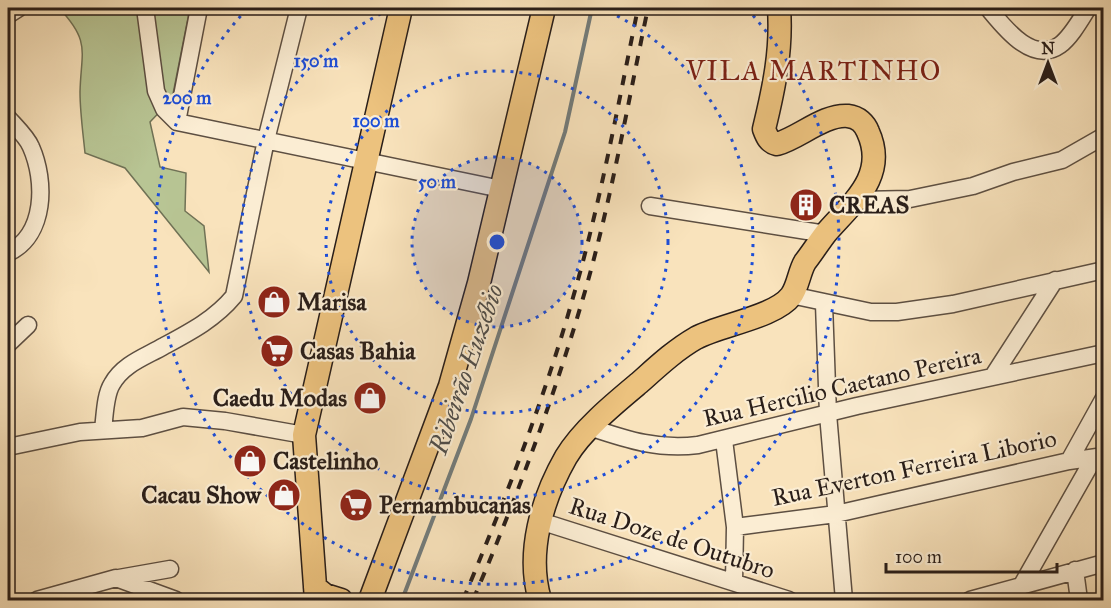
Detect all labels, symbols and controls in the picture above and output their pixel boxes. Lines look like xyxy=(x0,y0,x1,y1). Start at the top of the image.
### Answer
north arrow xyxy=(1018,33,1078,93)
text: N xyxy=(1041,39,1055,58)
text: 150 m xyxy=(294,50,339,72)
district label: VILA MARTINHO xyxy=(685,54,942,87)
text: 200 m xyxy=(163,87,212,109)
text: 100 m xyxy=(353,110,400,132)
text: 50 m xyxy=(418,171,457,193)
building icon: CREAS xyxy=(788,187,824,223)
place label: CREAS xyxy=(829,190,910,220)
centre of rings xyxy=(487,232,507,252)
water label: Ribeirão Euzébio xyxy=(422,280,510,459)
shop icon: Marisa xyxy=(256,284,292,320)
place label: Marisa xyxy=(297,287,367,317)
supermarket icon: Casas Bahia xyxy=(259,333,295,369)
place label: Casas Bahia xyxy=(300,336,416,366)
street label: Rua Hercilio Caetano Pereira xyxy=(700,340,985,434)
shop icon: Caedu Modas xyxy=(352,380,388,416)
place label: Caedu Modas xyxy=(213,383,347,413)
street label: Rua Everton Ferreira Liborio xyxy=(769,423,1059,513)
shop icon: Castelinho xyxy=(232,443,268,479)
place label: Castelinho xyxy=(273,446,378,476)
shop icon: Cacau Show xyxy=(266,477,302,513)
place label: Cacau Show xyxy=(141,480,262,510)
supermarket icon: Pernambucanas xyxy=(338,487,374,523)
place label: Pernambucanas xyxy=(379,490,531,520)
street label: Rua Doze de Outubro xyxy=(565,491,779,585)
scale bar xyxy=(886,536,1057,574)
text: 100 m xyxy=(895,546,942,568)

